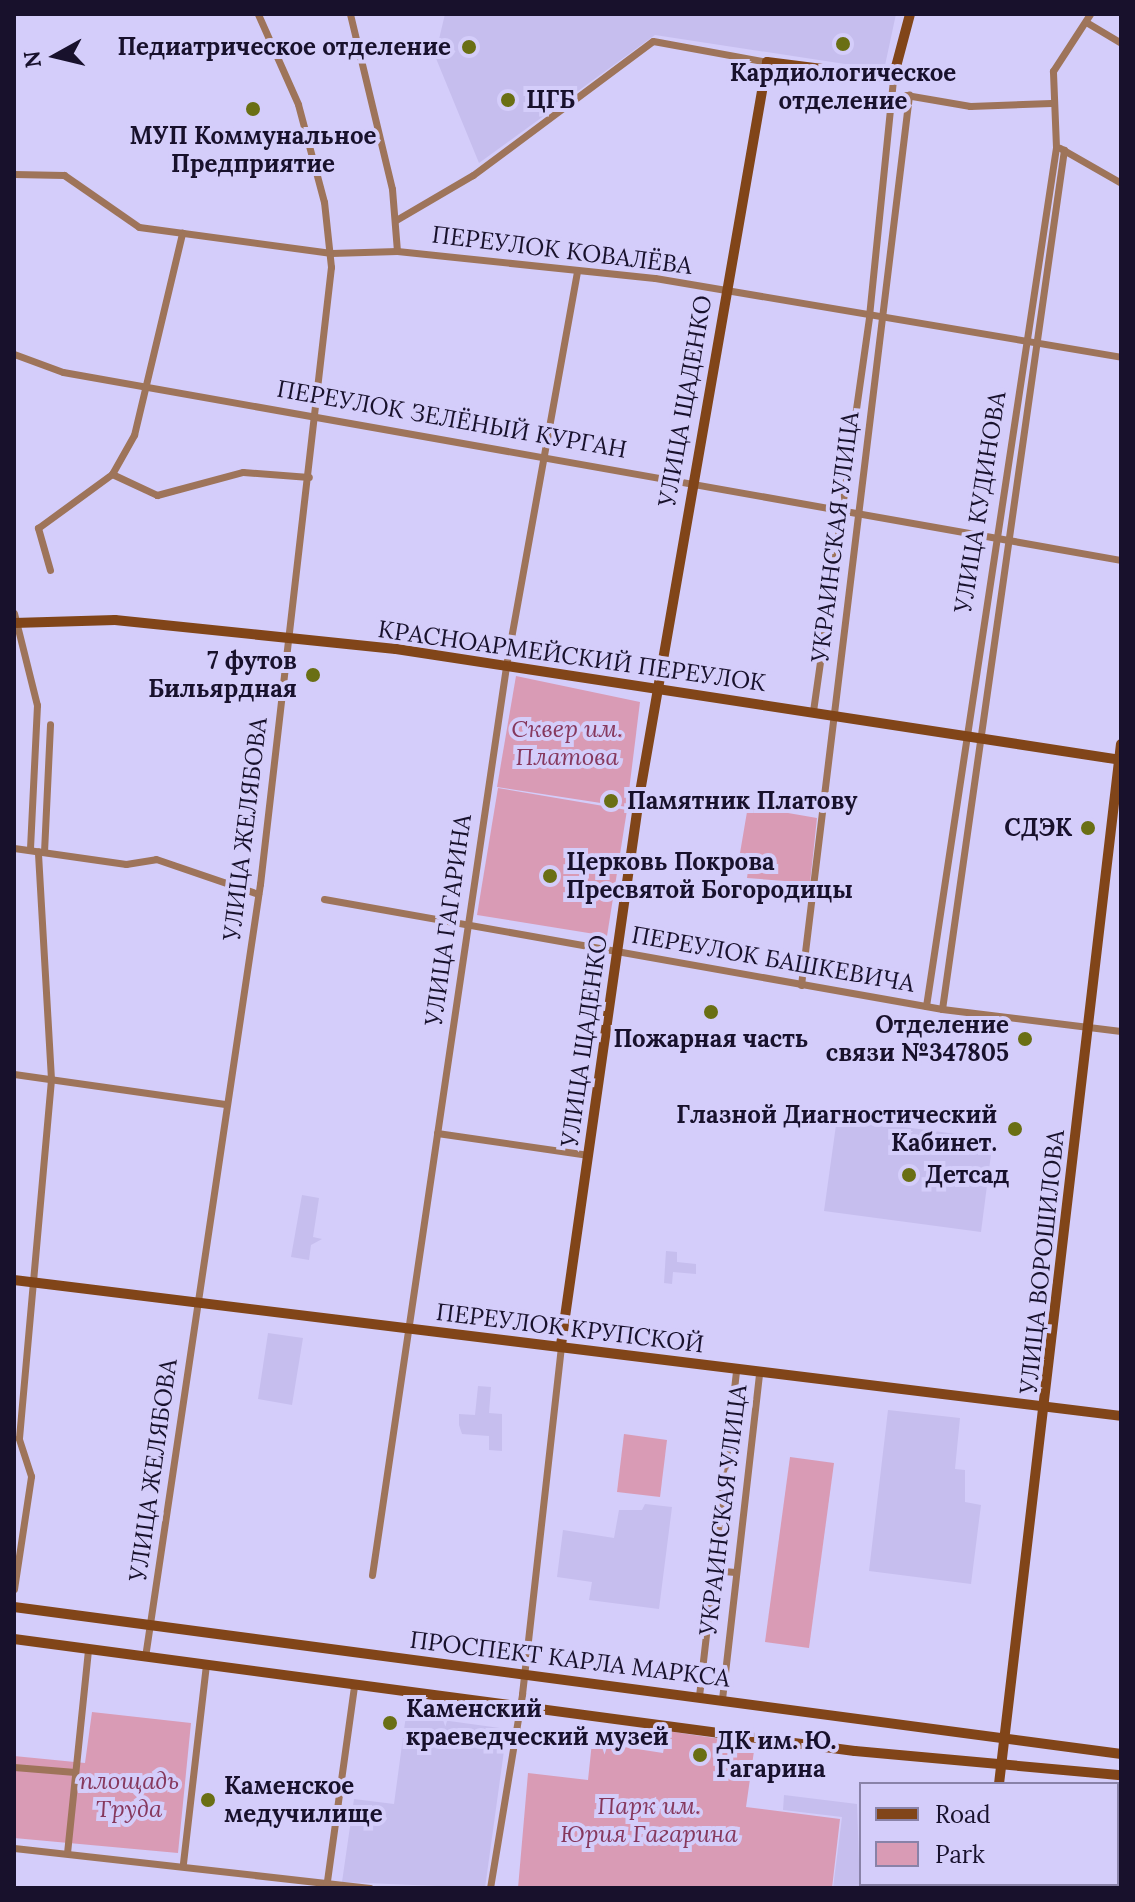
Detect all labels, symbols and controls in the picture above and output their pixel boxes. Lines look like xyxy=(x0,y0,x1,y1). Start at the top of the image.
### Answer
north arrow xyxy=(16,16,96,96)
place label: Педиатрическое отделение xyxy=(118,33,451,61)
marker: Кардиологическое отделение xyxy=(832,33,854,55)
marker: Педиатрическое отделение xyxy=(458,36,480,58)
text: N xyxy=(17,49,47,70)
place label: Кардиологическое отделение xyxy=(730,59,956,115)
place label: ЦГБ xyxy=(526,86,575,114)
marker: ЦГБ xyxy=(497,89,519,111)
marker: МУП Коммунальное Предприятие xyxy=(244,100,262,118)
place label: МУП Коммунальное Предприятие xyxy=(130,122,376,178)
street label: ПЕРЕУЛОК КОВАЛЁВА xyxy=(430,220,694,280)
street label: УЛИЦА ЩАДЕНКО xyxy=(652,293,718,509)
street label: ПЕРЕУЛОК ЗЕЛЁНЫЙ КУРГАН xyxy=(275,374,629,464)
street label: УЛИЦА КУДИНОВА xyxy=(948,389,1012,615)
street label: УКРАИНСКАЯ УЛИЦА xyxy=(805,410,865,664)
street label: КРАСНОАРМЕЙСКИЙ ПЕРЕУЛОК xyxy=(376,614,768,698)
place label: 7 футов Бильярдная xyxy=(148,647,297,703)
marker: 7 футов Бильярдная xyxy=(304,666,322,684)
park label: Сквер им. Платова xyxy=(511,715,623,771)
street label: УЛИЦА ЖЕЛЯБОВА xyxy=(217,716,273,942)
place label: Памятник Платову xyxy=(627,787,858,815)
marker: Памятник Платову xyxy=(602,792,620,810)
street label: УЛИЦА ГАГАРИНА xyxy=(419,812,477,1028)
place label: СДЭК xyxy=(1004,814,1072,842)
marker: СДЭК xyxy=(1079,819,1097,837)
place label: Церковь Покрова Пресвятой Богородицы xyxy=(566,848,853,904)
marker: Церковь Покрова Пресвятой Богородицы xyxy=(541,867,559,885)
street label: ПЕРЕУЛОК БАШКЕВИЧА xyxy=(629,920,917,998)
street label: УЛИЦА ЩАДЕНКО xyxy=(555,933,613,1149)
marker: Пожарная часть xyxy=(702,1003,720,1021)
place label: Отделение связи №347805 xyxy=(826,1011,1009,1067)
place label: Пожарная часть xyxy=(614,1025,808,1053)
marker: Отделение связи №347805 xyxy=(1016,1030,1034,1048)
place label: Глазной Диагностический Кабинет. xyxy=(676,1101,997,1157)
marker: Глазной Диагностический Кабинет. xyxy=(1004,1118,1026,1140)
street label: УЛИЦА ВОРОШИЛОВА xyxy=(1014,1129,1070,1395)
place label: Детсад xyxy=(925,1161,1009,1189)
marker: Детсад xyxy=(900,1166,918,1184)
street label: ПЕРЕУЛОК КРУПСКОЙ xyxy=(435,1297,705,1359)
street label: УЛИЦА ЖЕЛЯБОВА xyxy=(123,1357,183,1583)
street label: УКРАИНСКАЯ УЛИЦА xyxy=(693,1383,753,1637)
street label: ПРОСПЕКТ КАРЛА МАРКСА xyxy=(408,1625,732,1693)
place label: Каменский краеведческий музей xyxy=(406,1695,669,1751)
marker: Каменский краеведческий музей xyxy=(381,1714,399,1732)
place label: ДК им. Ю. Гагарина xyxy=(716,1727,836,1783)
marker: ДК им. Ю. Гагарина xyxy=(691,1746,709,1764)
park label: площадь Труда xyxy=(79,1767,179,1823)
place label: Каменское медучилище xyxy=(224,1772,383,1828)
legend xyxy=(859,1782,1119,1886)
marker: Каменское медучилище xyxy=(199,1791,217,1809)
park label: Парк им. Юрия Гагарина xyxy=(560,1792,738,1848)
text: Road xyxy=(935,1799,991,1830)
text: Park xyxy=(935,1839,985,1870)

